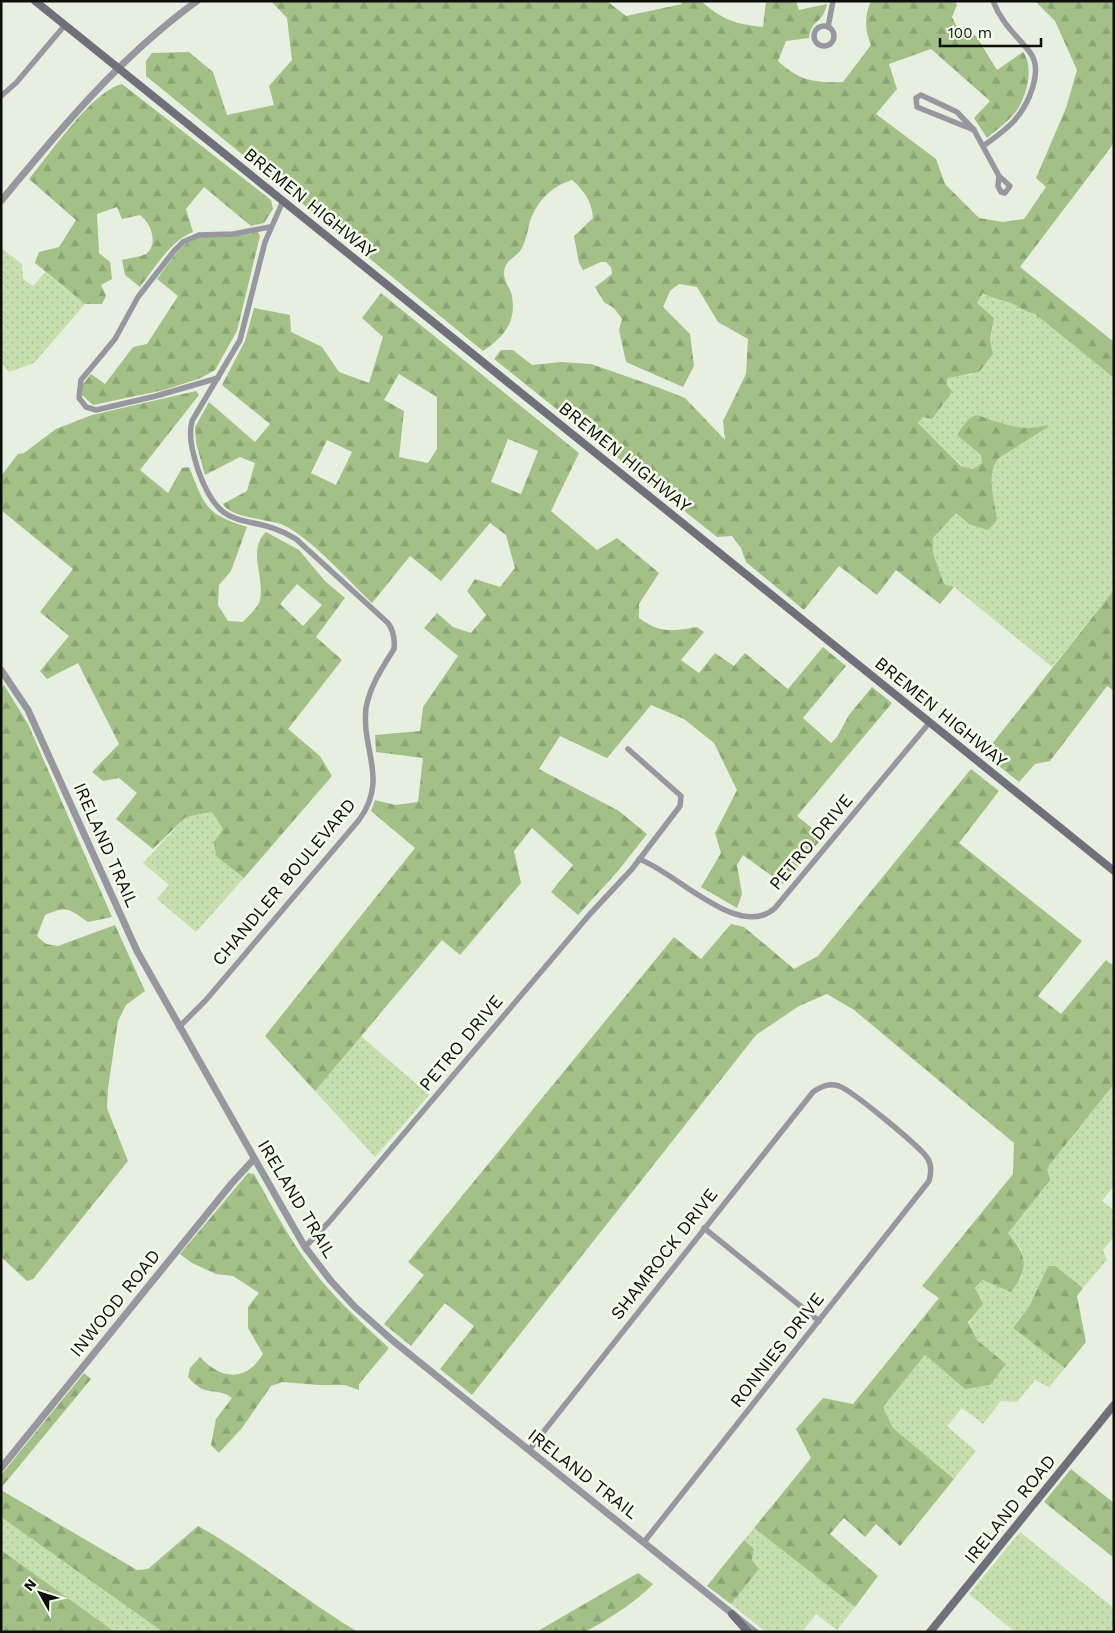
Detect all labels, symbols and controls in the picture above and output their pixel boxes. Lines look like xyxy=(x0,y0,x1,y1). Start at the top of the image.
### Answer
scale bar xyxy=(940,15,1041,47)
text: 100 m xyxy=(948,24,992,42)
street label: BREMEN HIGHWAY xyxy=(240,143,381,263)
street label: BREMEN HIGHWAY xyxy=(555,397,696,517)
street label: BREMEN HIGHWAY xyxy=(871,652,1012,772)
street label: IRELAND TRAIL xyxy=(70,779,143,911)
street label: PETRO DRIVE xyxy=(765,790,857,894)
street label: CHANDLER BOULEVARD xyxy=(208,794,360,969)
street label: PETRO DRIVE xyxy=(415,991,507,1095)
street label: IRELAND TRAIL xyxy=(254,1136,341,1262)
street label: SHAMROCK DRIVE xyxy=(606,1184,721,1324)
street label: INWOOD ROAD xyxy=(65,1245,164,1360)
street label: RONNIES DRIVE xyxy=(725,1288,828,1411)
street label: IRELAND TRAIL xyxy=(524,1424,643,1523)
street label: IRELAND ROAD xyxy=(959,1450,1060,1567)
north arrow xyxy=(15,1568,65,1618)
text: N xyxy=(20,1576,39,1594)

